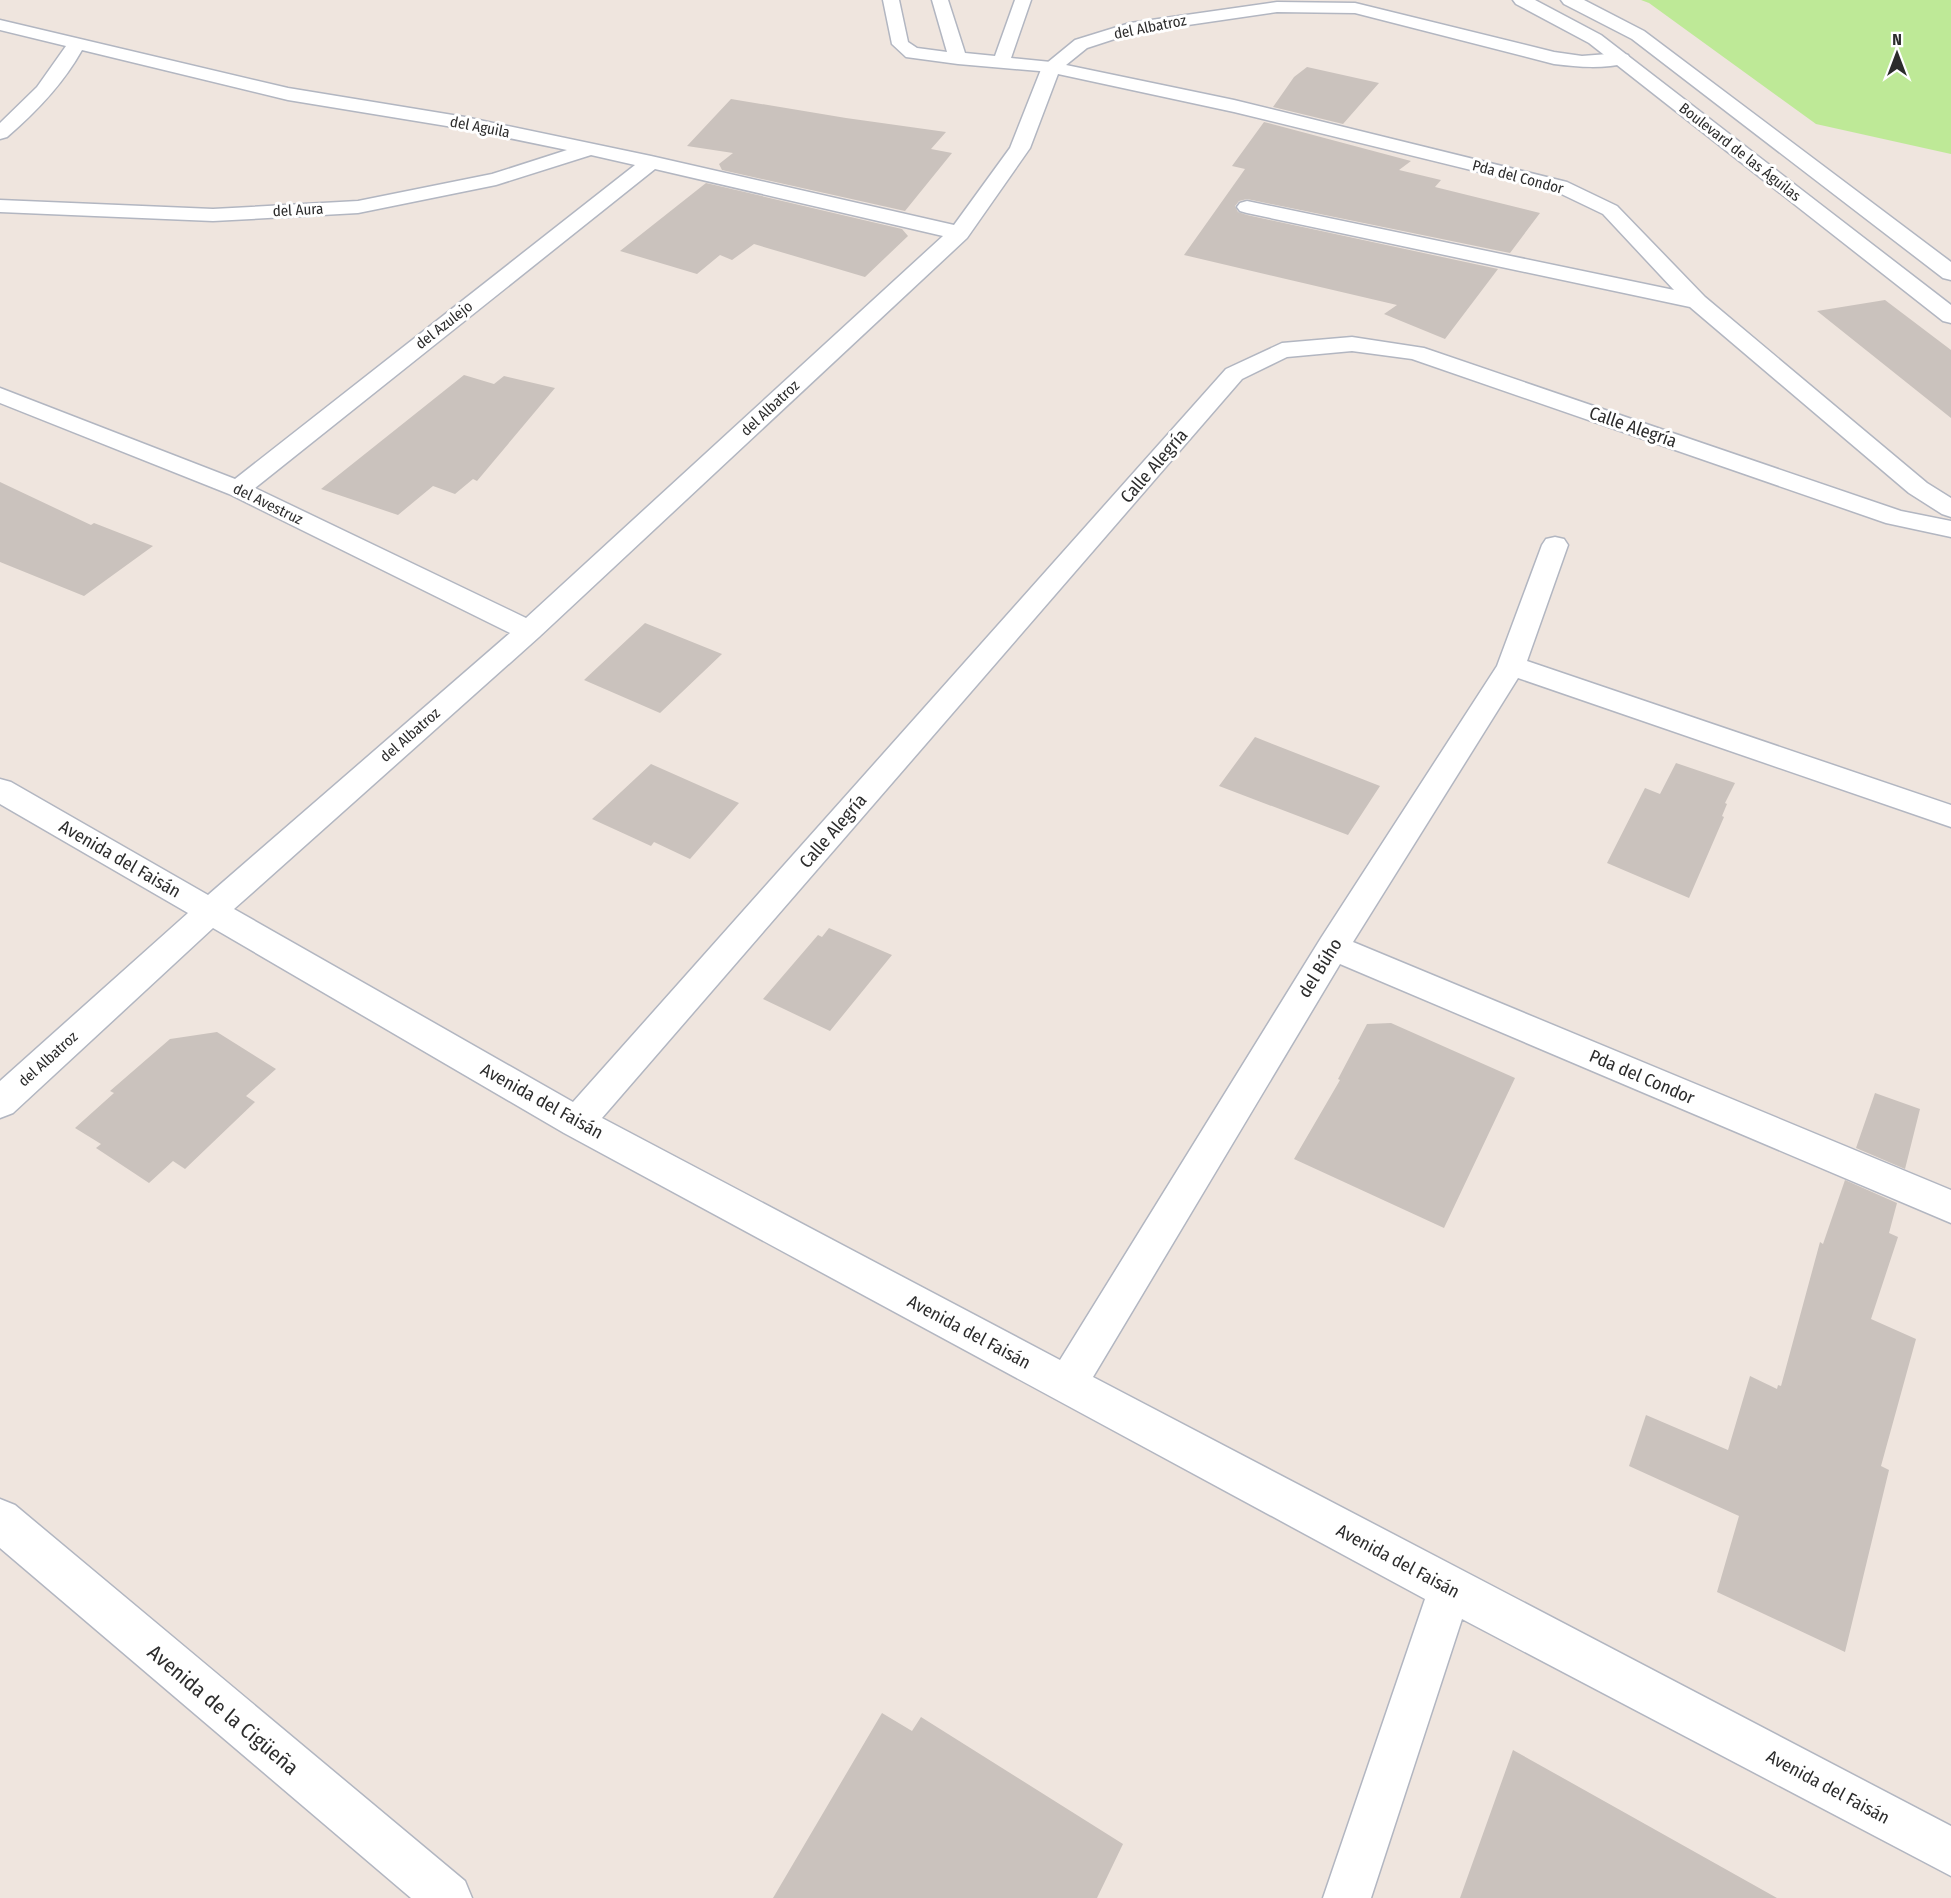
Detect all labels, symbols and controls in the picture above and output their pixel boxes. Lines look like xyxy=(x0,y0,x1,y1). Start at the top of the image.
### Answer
street label: del Albatroz xyxy=(1112,11,1188,43)
north arrow xyxy=(1867,24,1927,84)
text: N xyxy=(1892,30,1902,49)
street label: Boulevard de las Águilas xyxy=(1676,99,1804,205)
street label: del Aguila xyxy=(449,112,511,142)
street label: Pda del Condor xyxy=(1470,156,1566,198)
street label: del Aura xyxy=(272,200,324,220)
street label: del Azulejo xyxy=(412,297,476,353)
street label: del Albatroz xyxy=(737,376,803,440)
street label: Calle Alegría xyxy=(1586,402,1680,452)
street label: Calle Alegría xyxy=(1116,424,1192,508)
street label: del Avestruz xyxy=(230,479,306,529)
street label: del Albatroz xyxy=(376,704,444,766)
street label: Calle Alegría xyxy=(795,789,871,873)
street label: Avenida del Faisán xyxy=(55,815,185,903)
street label: del Búho xyxy=(1293,934,1347,1002)
street label: del Albatroz xyxy=(15,1028,81,1090)
street label: Pda del Condor xyxy=(1586,1045,1699,1109)
street label: Avenida del Faisán xyxy=(477,1058,607,1144)
street label: Avenida del Faisán xyxy=(904,1290,1034,1374)
street label: Avenida del Faisán xyxy=(1333,1519,1463,1603)
street label: Avenida de la Cigüeña xyxy=(142,1639,304,1781)
street label: Avenida del Faisán xyxy=(1763,1745,1893,1829)

